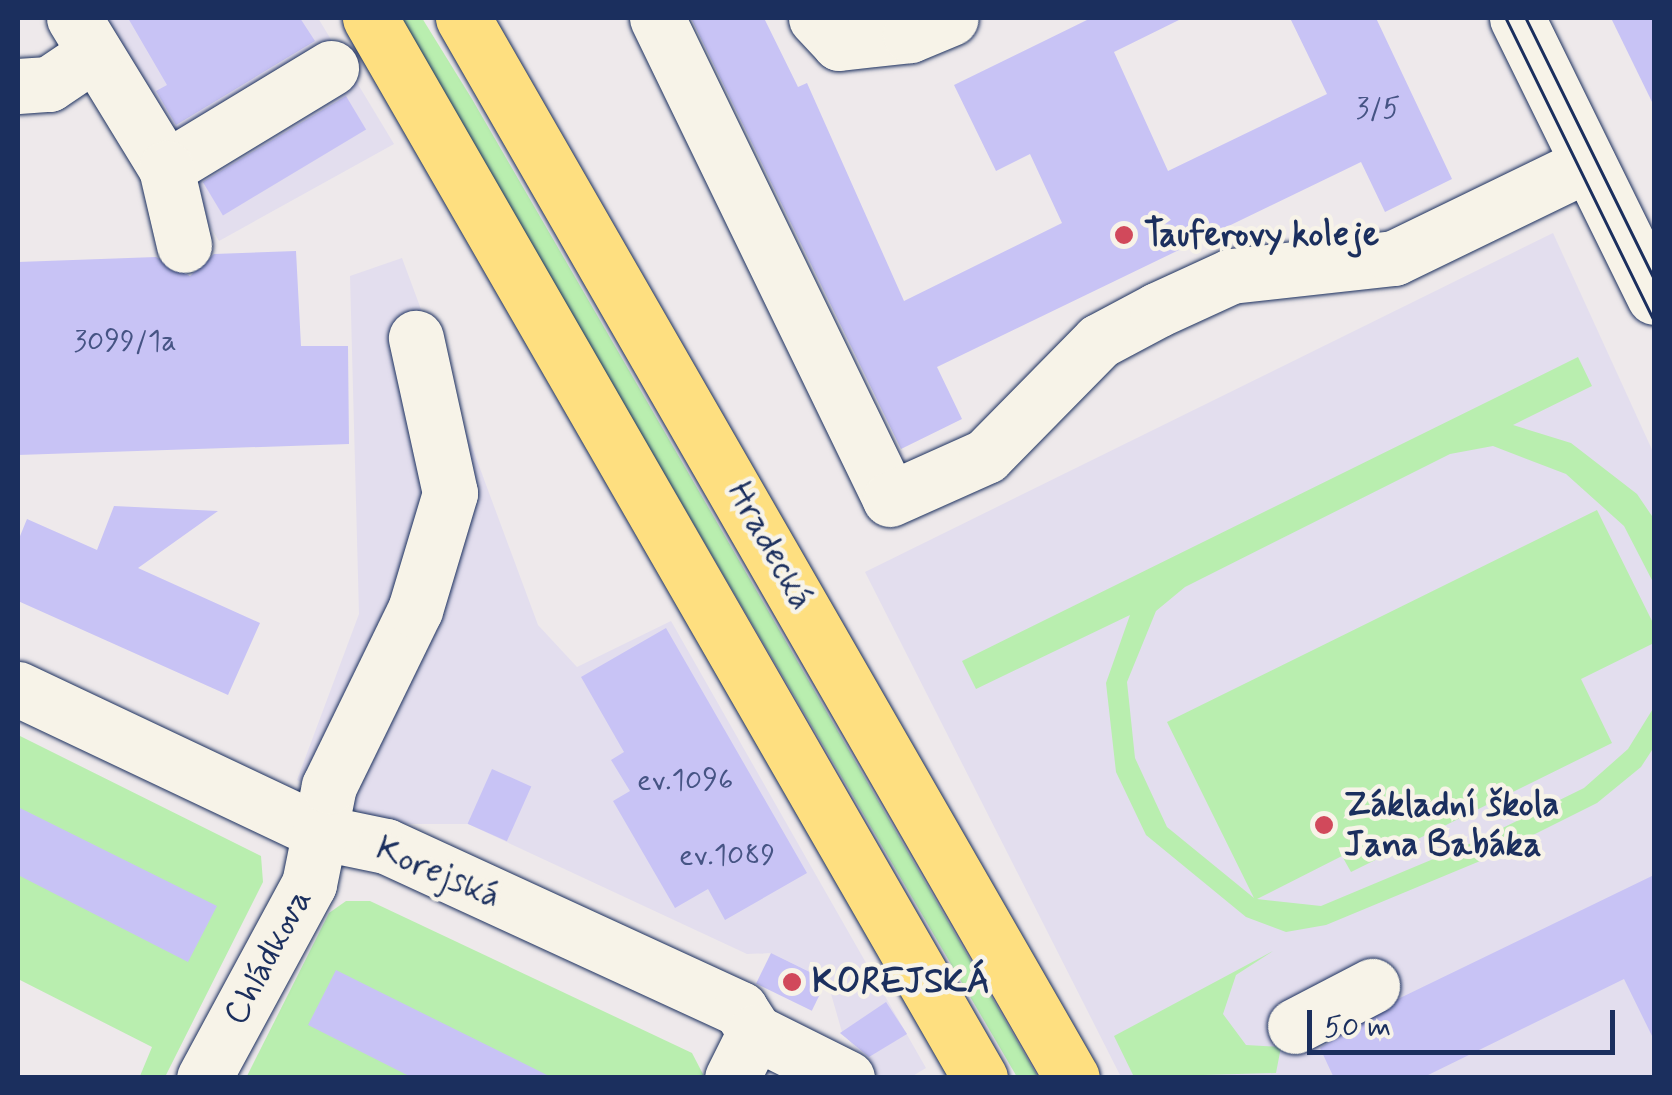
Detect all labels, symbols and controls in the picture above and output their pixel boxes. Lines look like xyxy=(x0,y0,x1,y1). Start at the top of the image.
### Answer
house number: 3/5 xyxy=(1356,91,1400,127)
place label: Tauferovy koleje xyxy=(1144,214,1375,256)
marker: Tauferovy koleje xyxy=(1113,224,1135,246)
house number: 3099/1a xyxy=(73,324,177,360)
street label: Hradecká xyxy=(718,475,822,617)
house number: ev.1096 xyxy=(637,763,733,799)
place label: Základní škola Jana Babáka xyxy=(1344,784,1559,866)
marker: Základní škola Jana Babáka xyxy=(1313,814,1335,836)
street label: Korejská xyxy=(369,828,507,918)
house number: ev.1089 xyxy=(679,838,775,874)
street label: Chládkova xyxy=(215,882,321,1032)
place label: KOREJSKÁ xyxy=(812,961,990,1003)
marker: KOREJSKÁ xyxy=(781,971,803,993)
scale bar xyxy=(1312,990,1620,1052)
text: 50 m xyxy=(1324,1008,1391,1047)

